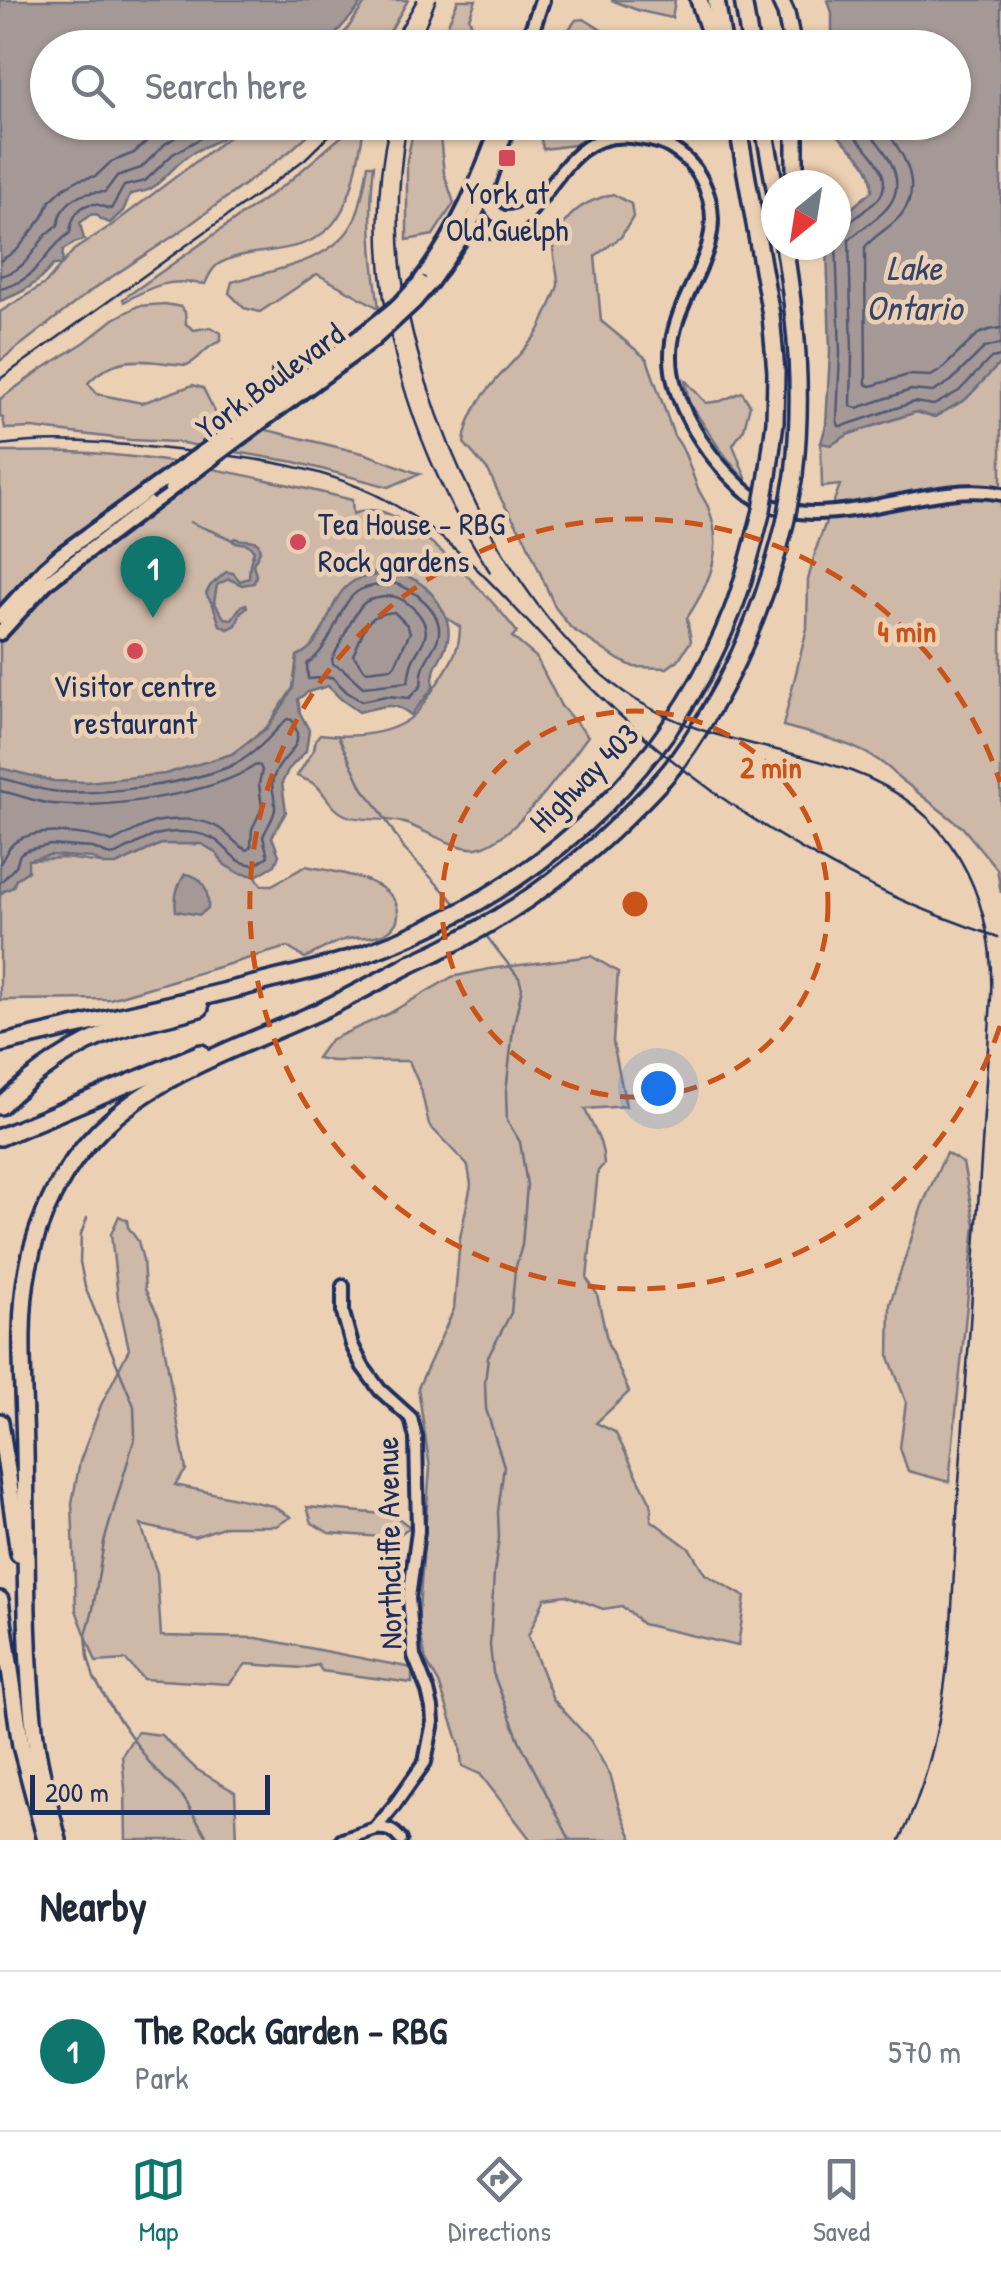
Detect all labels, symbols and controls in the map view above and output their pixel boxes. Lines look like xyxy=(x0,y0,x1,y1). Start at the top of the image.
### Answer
search box xyxy=(30,30,971,140)
icon: search xyxy=(65,58,120,113)
text: Search here xyxy=(145,59,307,111)
marker: York at Old Guelph xyxy=(496,147,518,169)
north arrow xyxy=(761,170,851,260)
place label: York at Old Guelph xyxy=(446,171,568,251)
water label: Lake Ontario xyxy=(866,244,965,331)
street label: York Boulevard xyxy=(187,312,352,449)
place label: Tea House - RBG Rock gardens xyxy=(318,502,506,582)
marker: Tea House - RBG Rock gardens xyxy=(287,531,309,553)
pin: 1 xyxy=(120,536,186,618)
text: 4 min xyxy=(878,611,936,651)
marker: Visitor centre restaurant xyxy=(124,640,146,662)
place label: Visitor centre restaurant xyxy=(53,664,217,744)
street label: Highway 403 xyxy=(519,713,648,842)
text: 2 min xyxy=(740,747,802,787)
centre of rings xyxy=(617,886,653,922)
your location xyxy=(633,1063,684,1114)
street label: Northcliffe Avenue xyxy=(365,1436,412,1650)
scale bar xyxy=(30,1770,270,1814)
text: 200 m xyxy=(45,1773,109,1811)
text: Nearby xyxy=(40,1877,147,1934)
text: The Rock Garden - RBG xyxy=(135,2004,447,2056)
text: 1 xyxy=(67,2030,78,2073)
text: 570 m xyxy=(888,2030,961,2073)
text: Park xyxy=(135,2056,189,2099)
tab: Map xyxy=(131,2152,186,2250)
tab: Directions xyxy=(448,2152,551,2250)
tab: Saved xyxy=(813,2152,870,2250)

